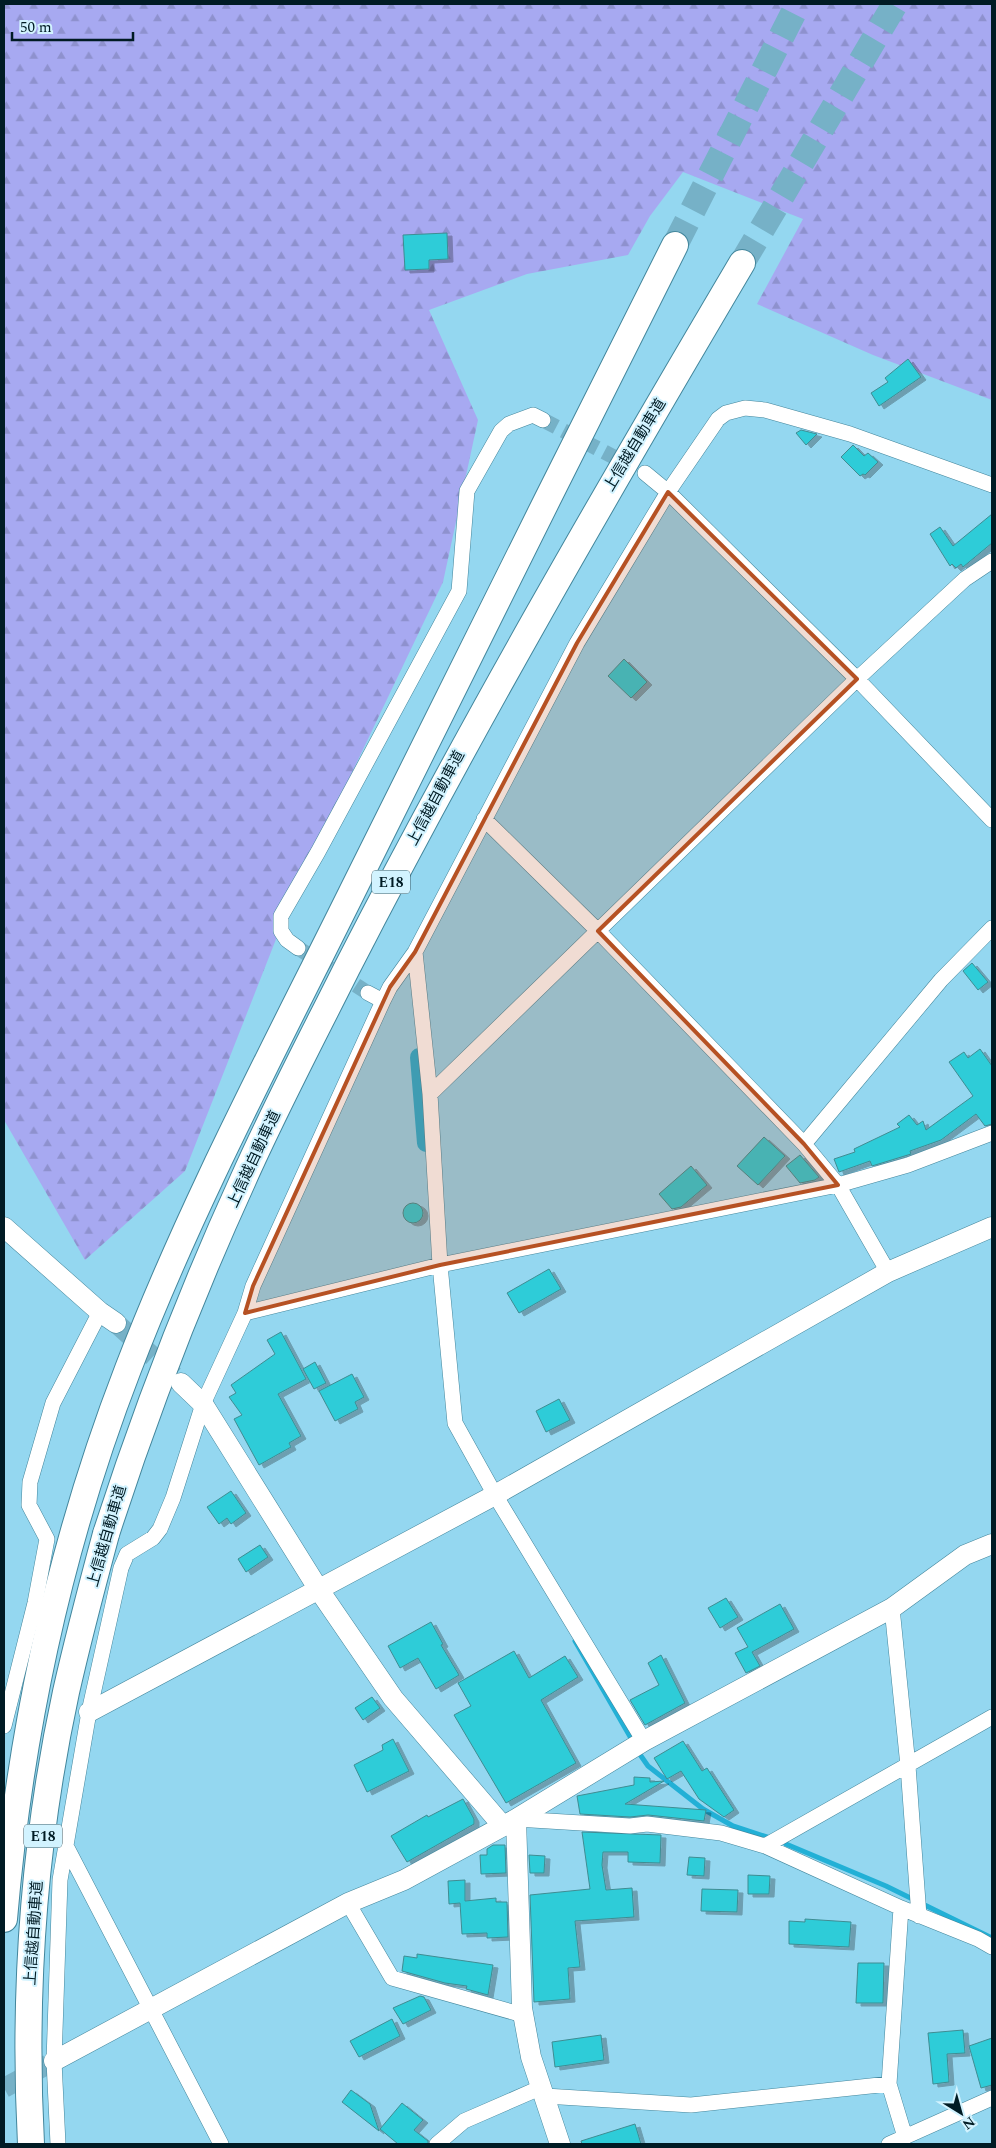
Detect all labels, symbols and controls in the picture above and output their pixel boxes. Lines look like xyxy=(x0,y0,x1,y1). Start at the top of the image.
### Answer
scale bar xyxy=(12,10,134,42)
text: 50 m xyxy=(20,16,52,39)
street label: 上信越自動車道 xyxy=(598,394,672,496)
street label: 上信越自動車道 xyxy=(401,746,471,850)
road number: E18 xyxy=(372,870,410,894)
street label: 上信越自動車道 xyxy=(221,1107,287,1211)
street label: 上信越自動車道 xyxy=(81,1482,133,1590)
road number: E18 xyxy=(24,1824,62,1848)
street label: 上信越自動車道 xyxy=(19,1880,49,1986)
north arrow xyxy=(936,2088,986,2138)
text: N xyxy=(958,2111,979,2135)

